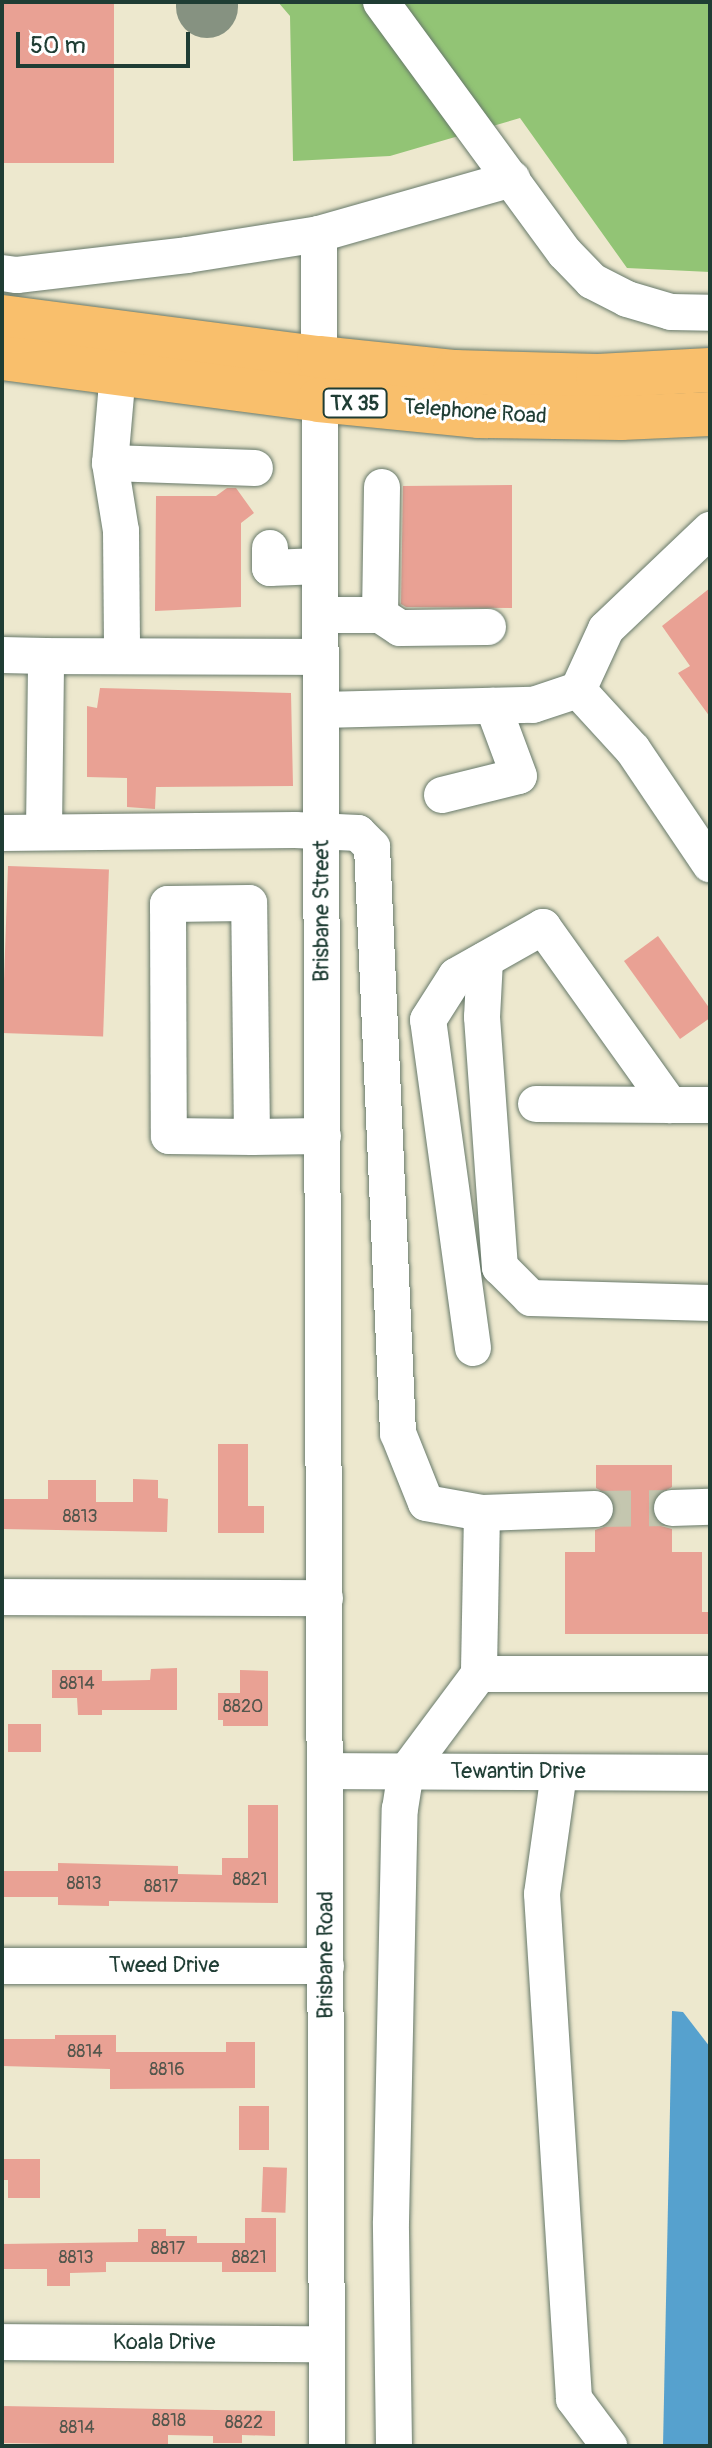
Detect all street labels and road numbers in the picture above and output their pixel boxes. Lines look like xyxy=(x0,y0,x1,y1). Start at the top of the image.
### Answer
road number: TX 35 xyxy=(321,387,389,419)
street label: Telephone Road xyxy=(402,394,548,430)
street label: Brisbane Street xyxy=(309,840,335,982)
street label: Tewantin Drive xyxy=(450,1759,586,1785)
street label: Brisbane Road xyxy=(313,1891,339,2019)
street label: Tweed Drive xyxy=(109,1953,219,1979)
street label: Koala Drive xyxy=(113,2330,215,2356)

